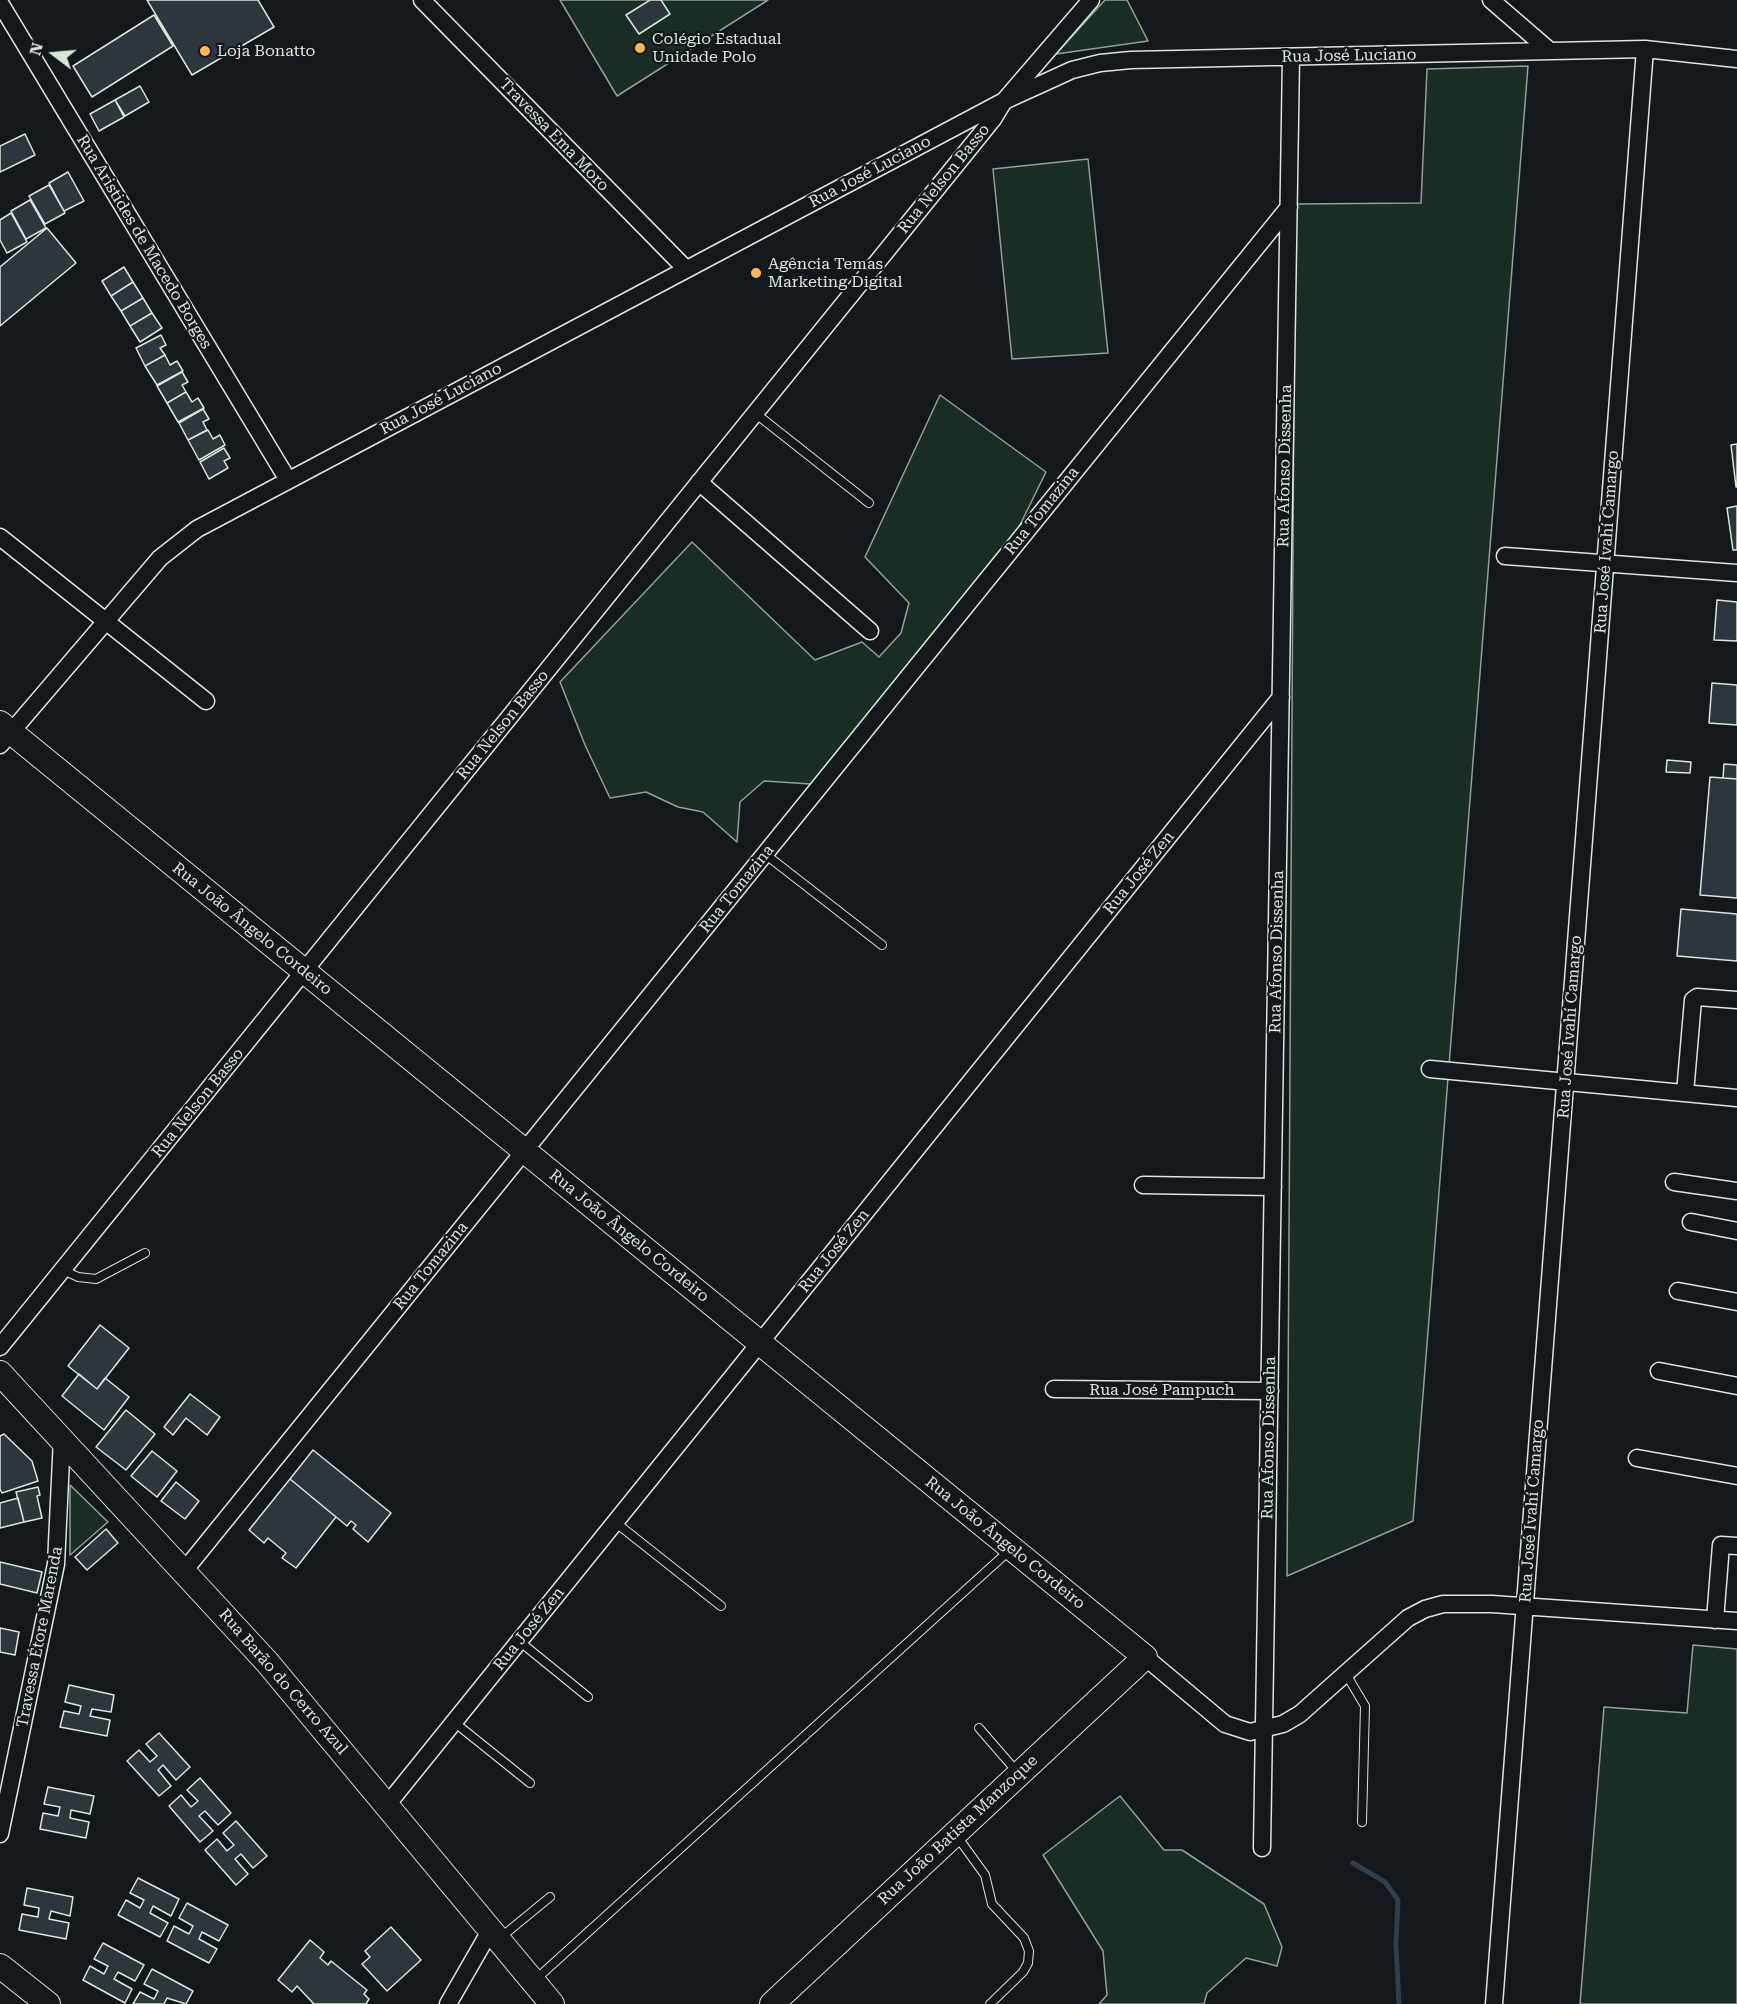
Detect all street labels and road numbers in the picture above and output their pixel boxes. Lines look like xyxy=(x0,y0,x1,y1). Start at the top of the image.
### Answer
street label: Rua José Luciano xyxy=(1281,45,1417,67)
street label: Travessa Ema Moro xyxy=(495,75,613,195)
street label: Rua Nelson Basso xyxy=(894,120,994,238)
street label: Rua Aristides de Macedo Borges xyxy=(72,131,216,353)
street label: Rua José Luciano xyxy=(806,132,934,212)
street label: Rua José Luciano xyxy=(377,359,505,439)
street label: Rua Afonso Dissenha xyxy=(1274,384,1296,548)
street label: Rua José Ivahí Camargo xyxy=(1591,450,1623,634)
street label: Rua Tomazina xyxy=(1001,463,1083,559)
street label: Rua Nelson Basso xyxy=(453,666,553,784)
street label: Rua José Zen xyxy=(1100,827,1178,919)
street label: Rua Tomazina xyxy=(696,841,778,937)
street label: Rua João Ângelo Cordeiro xyxy=(168,859,336,999)
street label: Rua Afonso Dissenha xyxy=(1266,870,1288,1034)
street label: Rua José Ivahí Camargo xyxy=(1554,935,1586,1119)
street label: Rua Nelson Basso xyxy=(148,1044,248,1162)
street label: Rua João Ângelo Cordeiro xyxy=(545,1166,713,1306)
street label: Rua José Zen xyxy=(795,1205,873,1297)
street label: Rua Tomazina xyxy=(390,1218,472,1314)
street label: Rua Afonso Dissenha xyxy=(1258,1356,1280,1520)
street label: Rua José Pampuch xyxy=(1089,1380,1235,1400)
street label: Rua José Ivahí Camargo xyxy=(1516,1419,1548,1603)
street label: Rua João Ângelo Cordeiro xyxy=(921,1473,1089,1613)
street label: Travessa Étore Marenda xyxy=(13,1545,67,1729)
street label: Rua José Zen xyxy=(490,1583,568,1675)
street label: Rua Barão do Cerro Azul xyxy=(215,1605,351,1759)
street label: Rua João Batista Manzoque xyxy=(874,1751,1042,1909)

